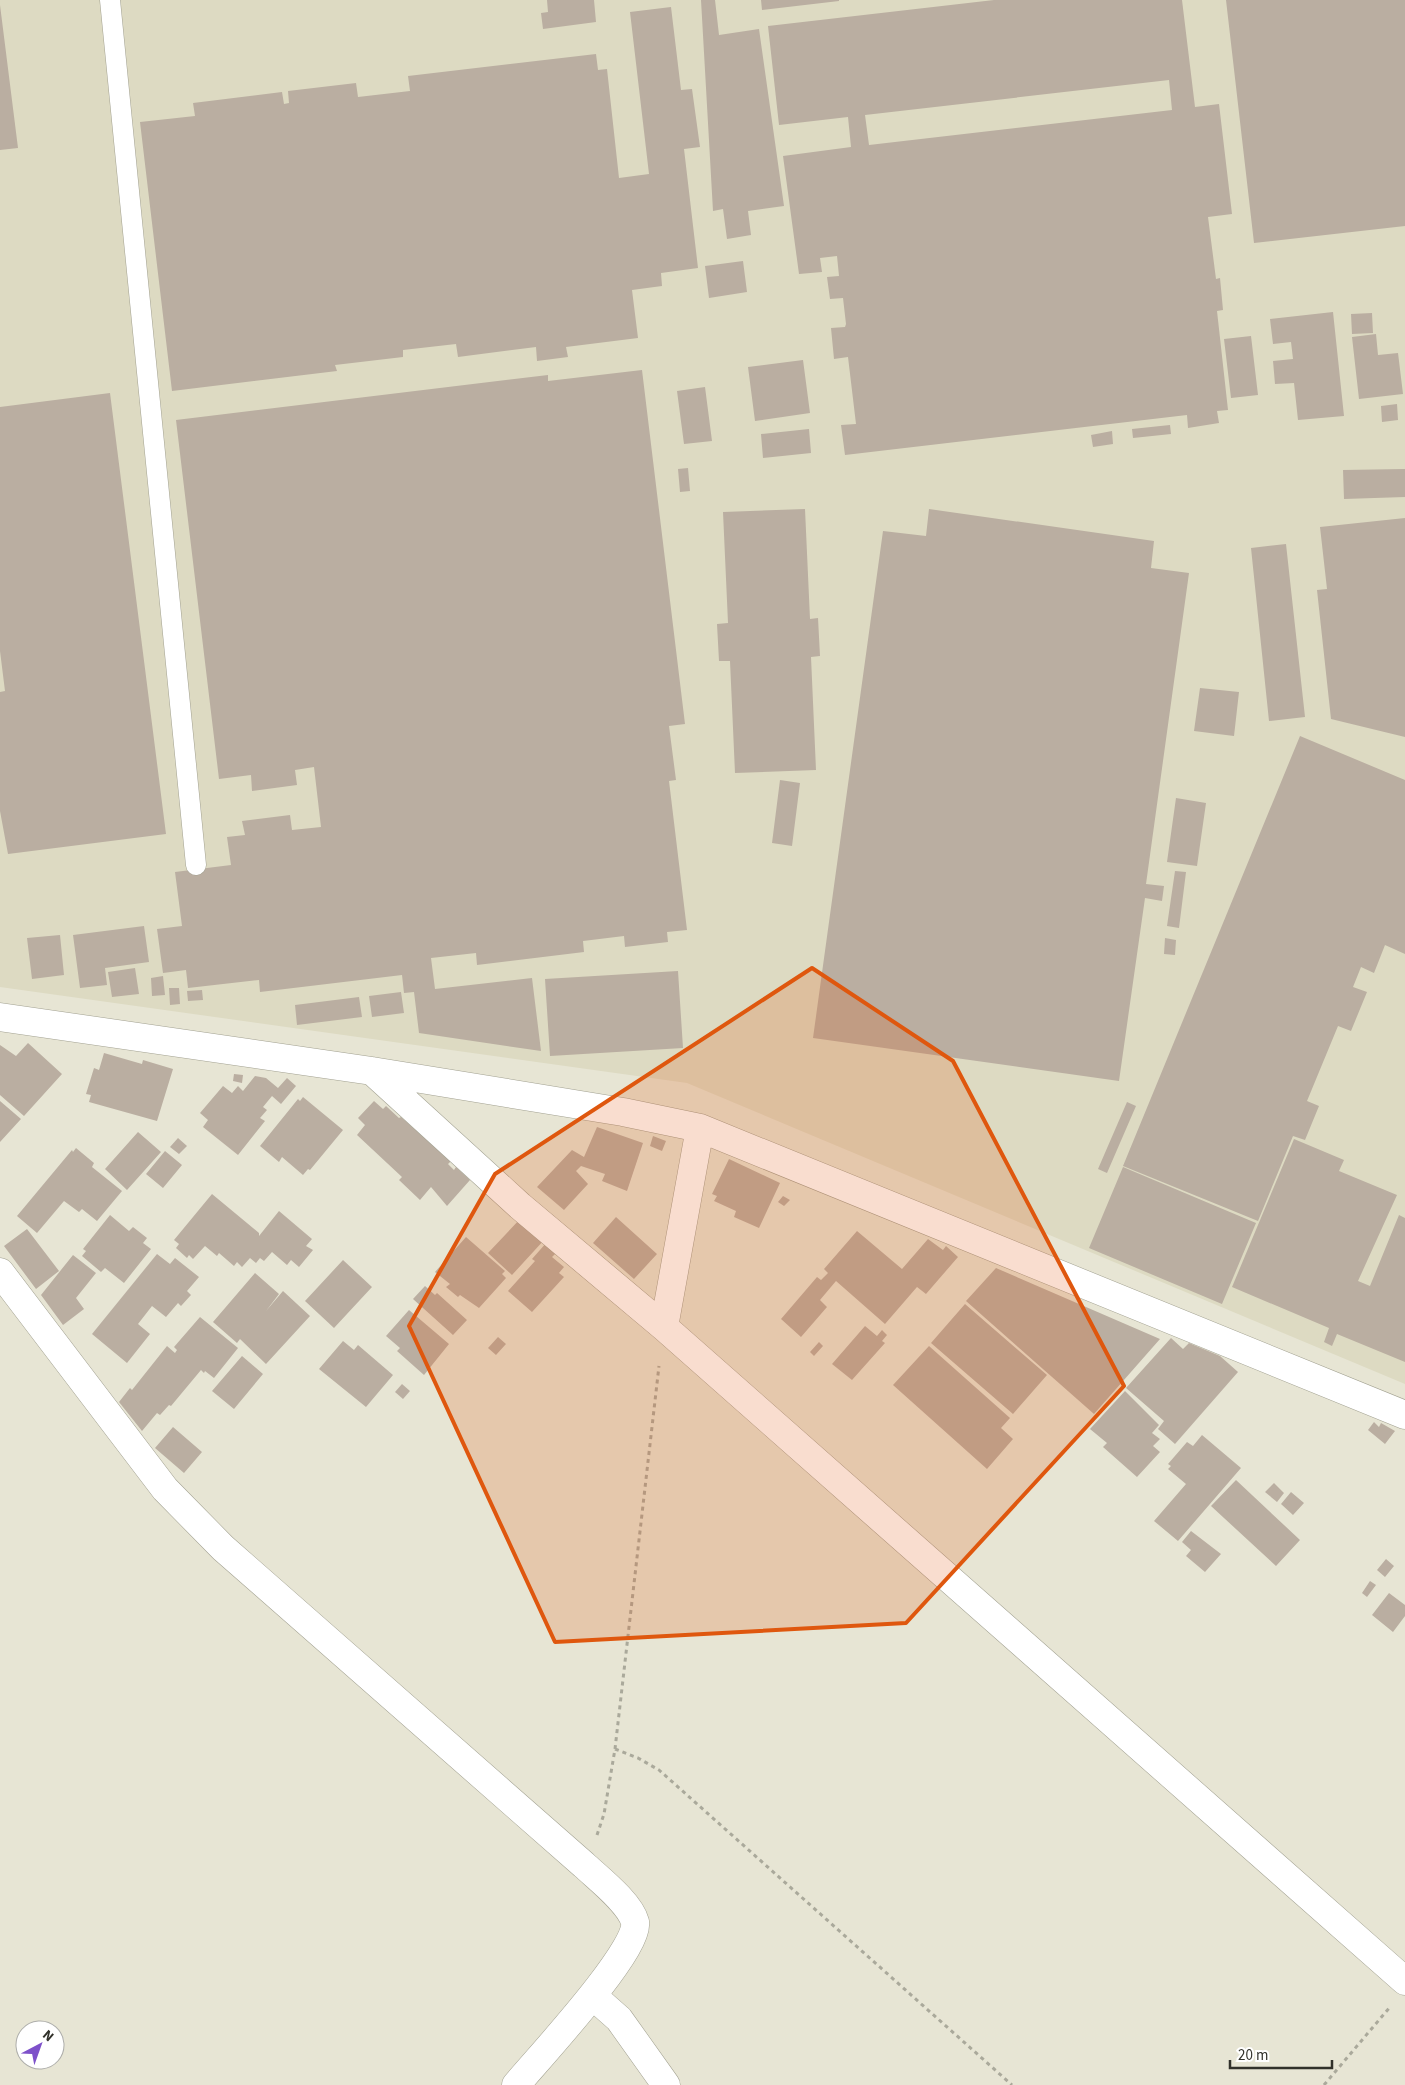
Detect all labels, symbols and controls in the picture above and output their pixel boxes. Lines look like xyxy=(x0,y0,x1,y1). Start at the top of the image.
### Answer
north arrow xyxy=(15,2020,65,2070)
text: N xyxy=(38,2025,58,2047)
scale bar xyxy=(1230,2038,1332,2070)
text: 20 m xyxy=(1238,2045,1268,2066)

